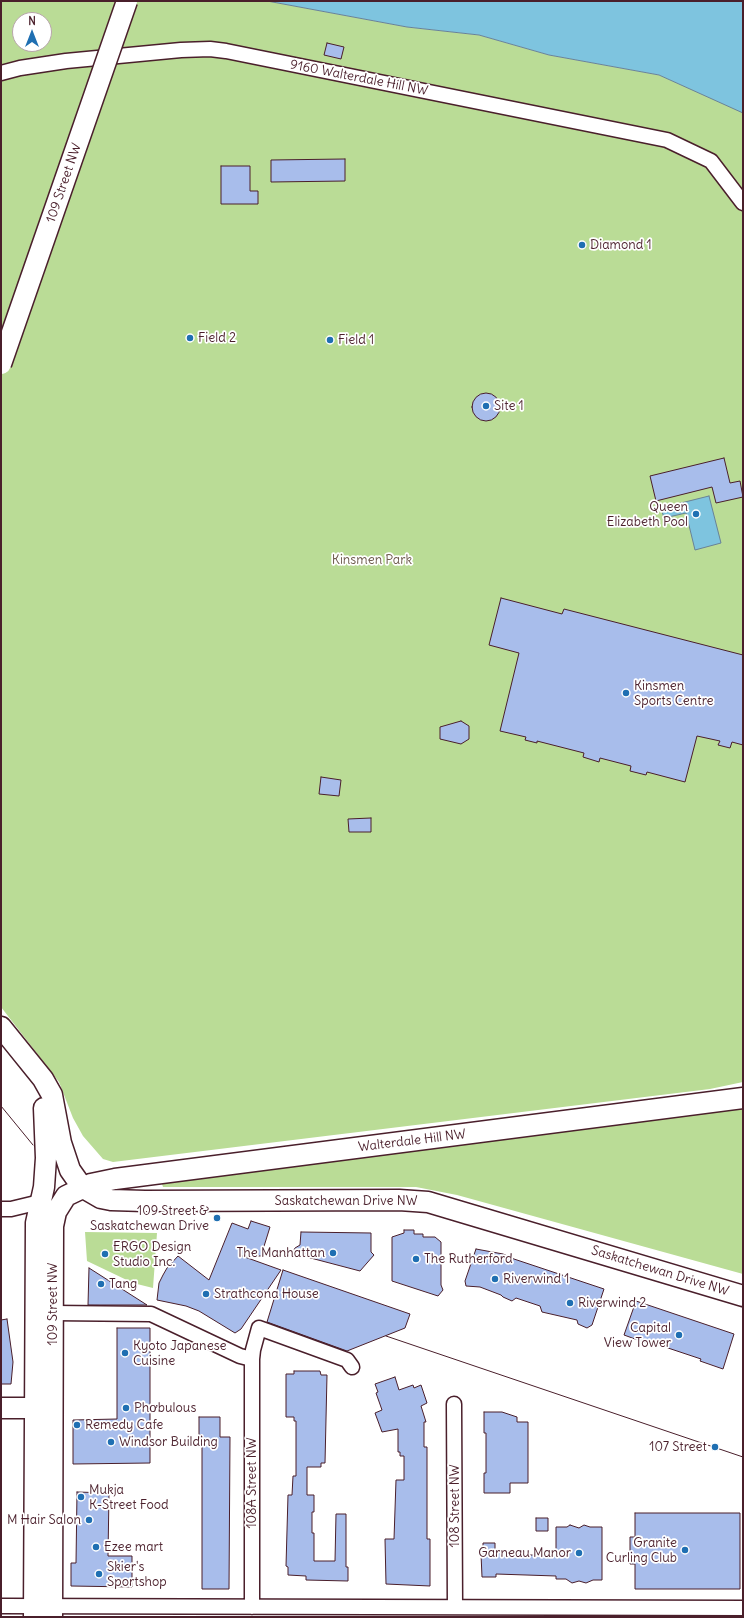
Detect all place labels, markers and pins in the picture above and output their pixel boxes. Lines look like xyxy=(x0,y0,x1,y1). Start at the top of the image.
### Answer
place label: Diamond 1 xyxy=(590,237,652,253)
marker: Diamond 1 xyxy=(577,240,587,250)
place label: Field 2 xyxy=(198,330,236,346)
place label: Field 1 xyxy=(338,332,374,348)
marker: Field 2 xyxy=(185,333,195,343)
marker: Field 1 xyxy=(325,335,335,345)
place label: Site 1 xyxy=(494,398,524,414)
marker: Site 1 xyxy=(481,401,491,411)
place label: Queen Elizabeth Pool xyxy=(607,499,688,530)
marker: Queen Elizabeth Pool xyxy=(691,509,701,519)
place label: Kinsmen Sports Centre xyxy=(634,678,714,709)
marker: Kinsmen Sports Centre xyxy=(621,688,631,698)
place label: 109 Street & Saskatchewan Drive xyxy=(90,1203,209,1234)
marker: 109 Street & Saskatchewan Drive xyxy=(212,1213,222,1223)
place label: ERGO Design Studio Inc. xyxy=(113,1239,191,1270)
place label: The Manhattan xyxy=(237,1245,325,1261)
marker: The Manhattan xyxy=(328,1248,338,1258)
marker: ERGO Design Studio Inc. xyxy=(100,1249,110,1259)
place label: The Rutherford xyxy=(424,1251,513,1267)
marker: The Rutherford xyxy=(411,1254,421,1264)
place label: Riverwind 1 xyxy=(503,1271,569,1287)
marker: Riverwind 1 xyxy=(490,1274,500,1284)
place label: Tang xyxy=(109,1276,137,1292)
marker: Tang xyxy=(96,1279,106,1289)
place label: Strathcona House xyxy=(214,1286,319,1302)
marker: Strathcona House xyxy=(201,1289,211,1299)
place label: Riverwind 2 xyxy=(578,1295,646,1311)
marker: Riverwind 2 xyxy=(565,1298,575,1308)
place label: Capital View Tower xyxy=(604,1320,671,1351)
marker: Capital View Tower xyxy=(674,1330,684,1340)
place label: Kyoto Japanese Cuisine xyxy=(133,1338,227,1369)
marker: Kyoto Japanese Cuisine xyxy=(120,1348,130,1358)
place label: Phơbulous xyxy=(134,1400,196,1416)
marker: Phơbulous xyxy=(121,1403,131,1413)
place label: Remedy Cafe xyxy=(85,1417,163,1433)
marker: Remedy Cafe xyxy=(72,1420,82,1430)
place label: Windsor Building xyxy=(119,1434,218,1450)
marker: Windsor Building xyxy=(106,1437,116,1447)
place label: 107 Street xyxy=(649,1439,707,1455)
marker: 107 Street xyxy=(710,1442,720,1452)
place label: Mukja K-Street Food xyxy=(89,1482,169,1513)
marker: Mukja K-Street Food xyxy=(76,1492,86,1502)
place label: M Hair Salon xyxy=(7,1512,81,1528)
marker: M Hair Salon xyxy=(84,1515,94,1525)
place label: Granite Curling Club xyxy=(606,1535,677,1566)
place label: Ezee mart xyxy=(104,1539,163,1555)
marker: Ezee mart xyxy=(91,1542,101,1552)
place label: Garneau Manor xyxy=(478,1545,571,1561)
marker: Granite Curling Club xyxy=(680,1545,690,1555)
marker: Garneau Manor xyxy=(574,1548,584,1558)
place label: Skier's Sportshop xyxy=(107,1559,167,1590)
marker: Skier's Sportshop xyxy=(94,1569,104,1579)

